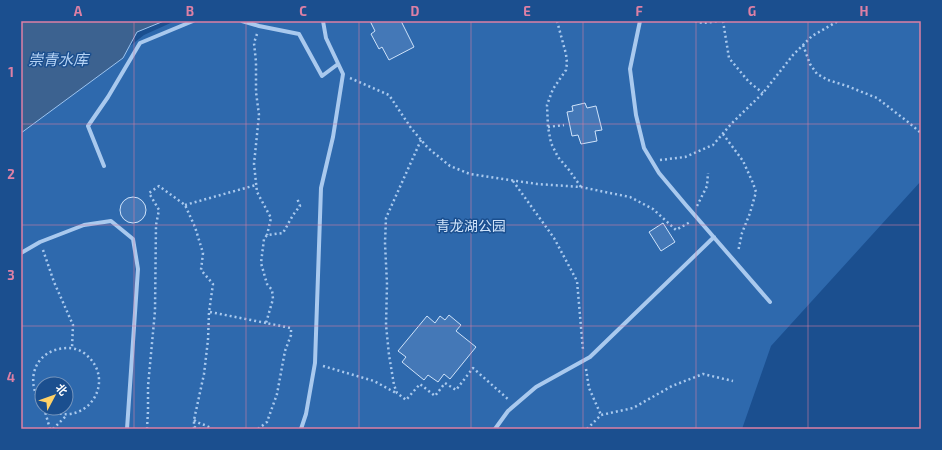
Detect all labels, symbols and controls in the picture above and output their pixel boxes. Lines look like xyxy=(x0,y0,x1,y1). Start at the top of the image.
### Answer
text: A xyxy=(74,3,83,19)
text: B xyxy=(186,3,194,19)
text: C xyxy=(299,3,307,19)
text: D xyxy=(411,3,420,19)
text: E xyxy=(523,3,531,19)
text: F xyxy=(635,3,643,19)
text: G xyxy=(748,3,756,19)
text: H xyxy=(860,3,869,19)
water label: 崇青水库 xyxy=(28,50,91,68)
text: 1 xyxy=(8,64,14,80)
text: 2 xyxy=(7,166,15,182)
park label: 青龙湖公园 xyxy=(436,217,506,234)
text: 3 xyxy=(7,267,15,283)
text: 4 xyxy=(7,369,15,385)
north arrow xyxy=(34,376,74,416)
text: 北 xyxy=(53,381,70,398)

